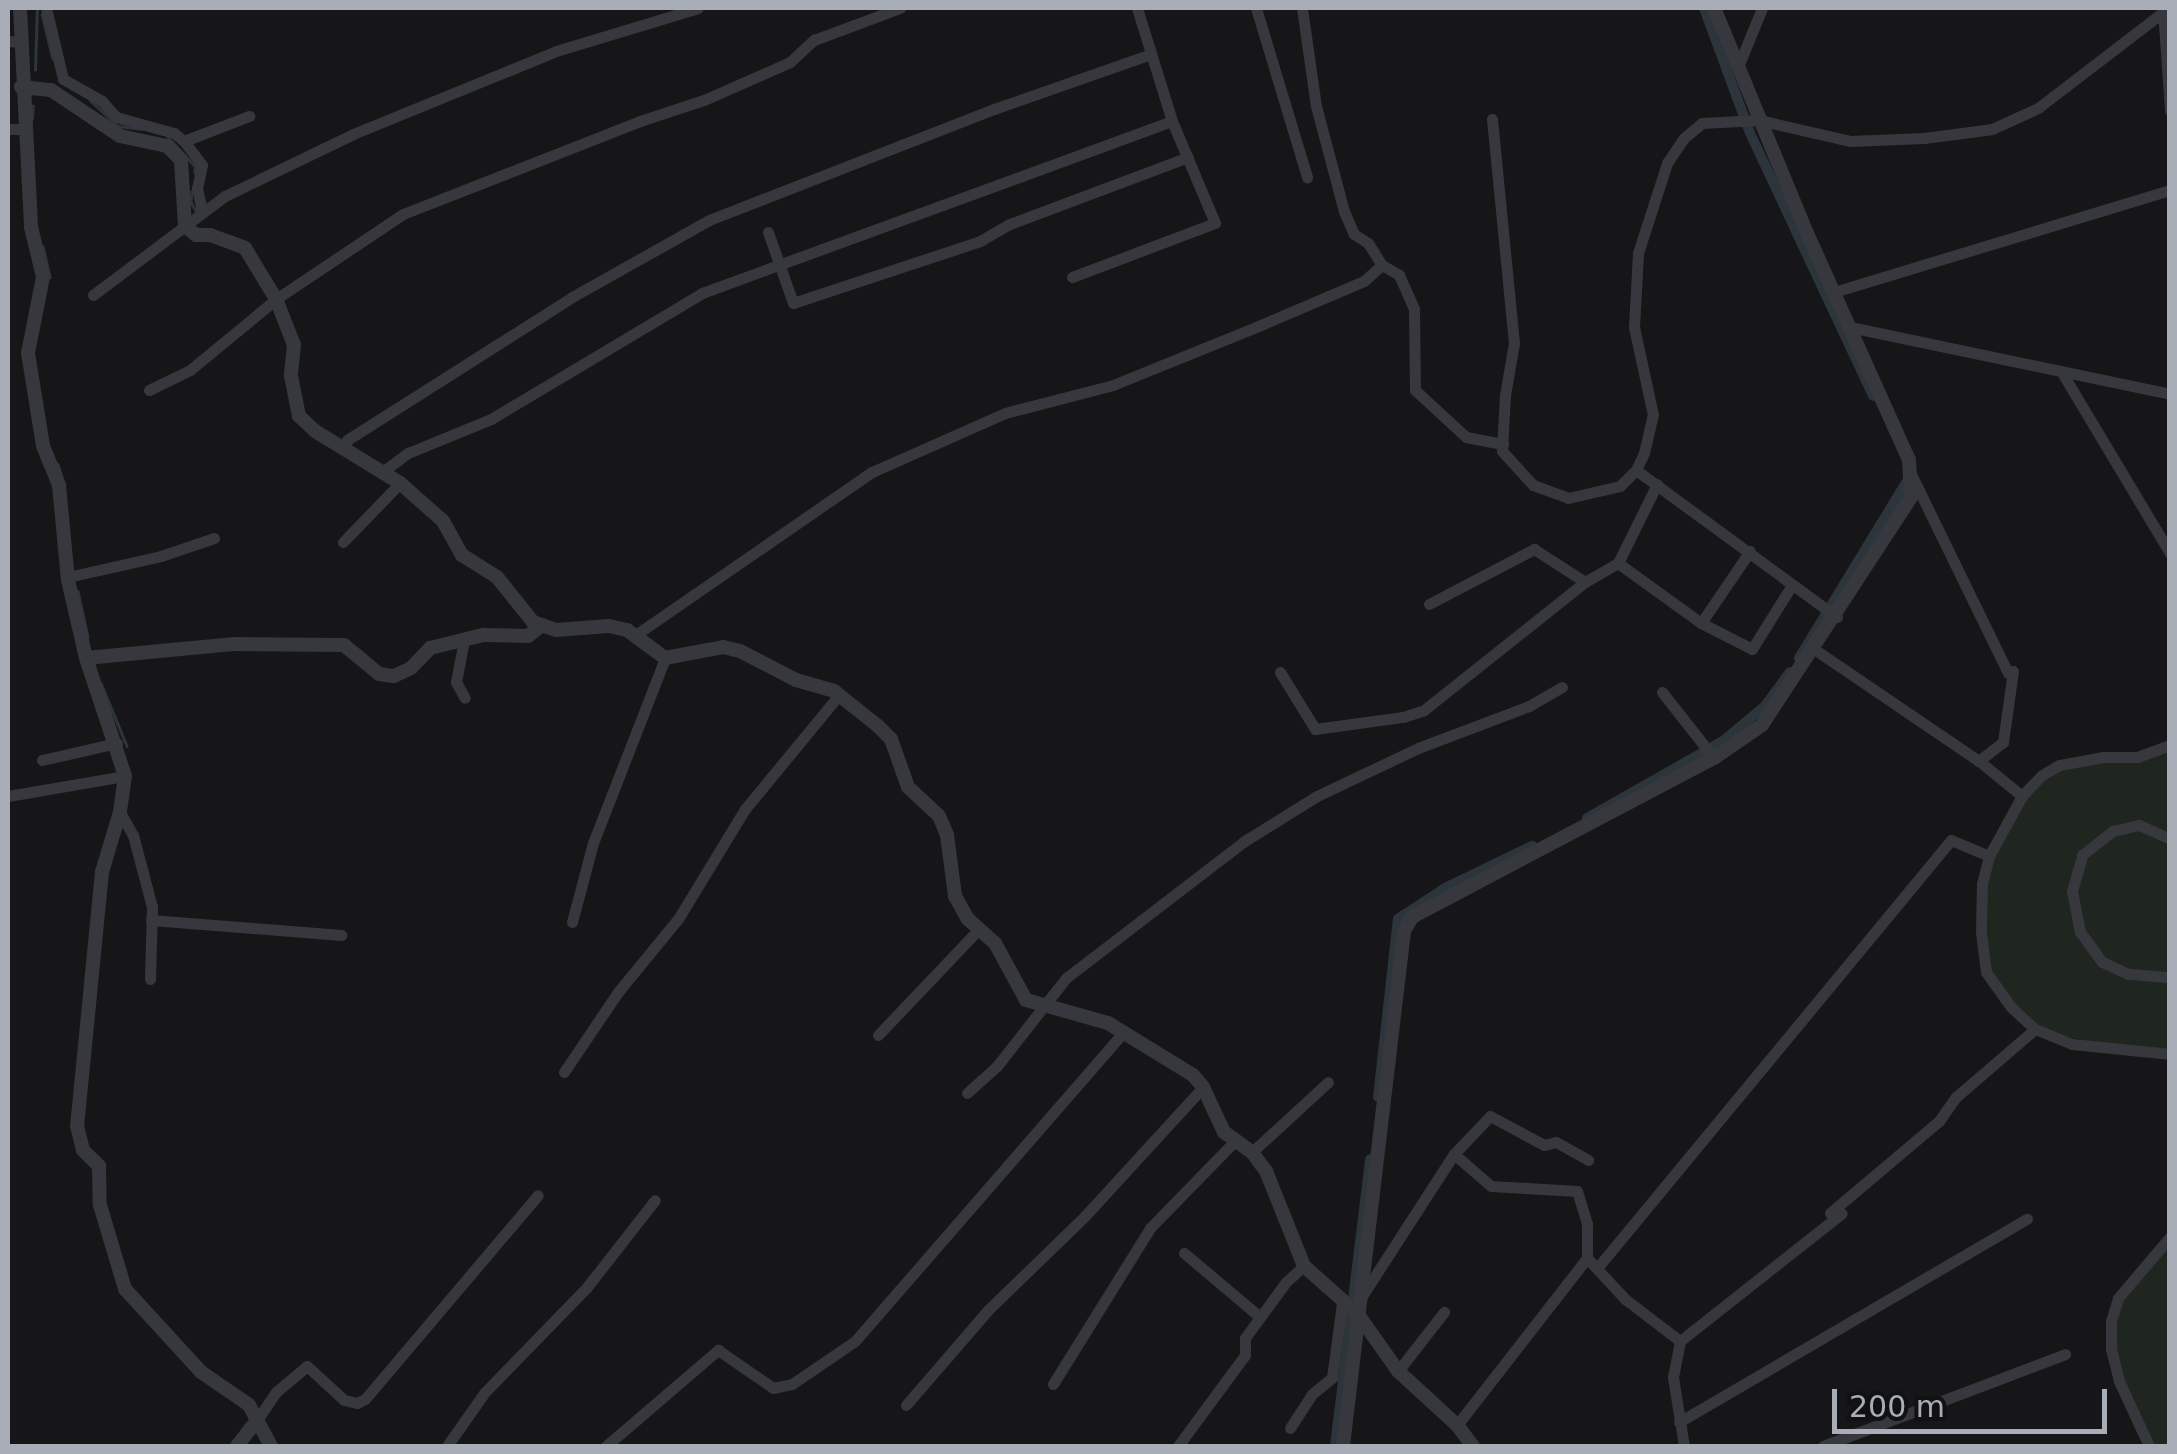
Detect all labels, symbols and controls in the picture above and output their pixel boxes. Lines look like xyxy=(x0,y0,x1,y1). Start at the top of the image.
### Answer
scale bar xyxy=(1837,1369,2112,1431)
text: 200 m xyxy=(1849,1389,1945,1424)

